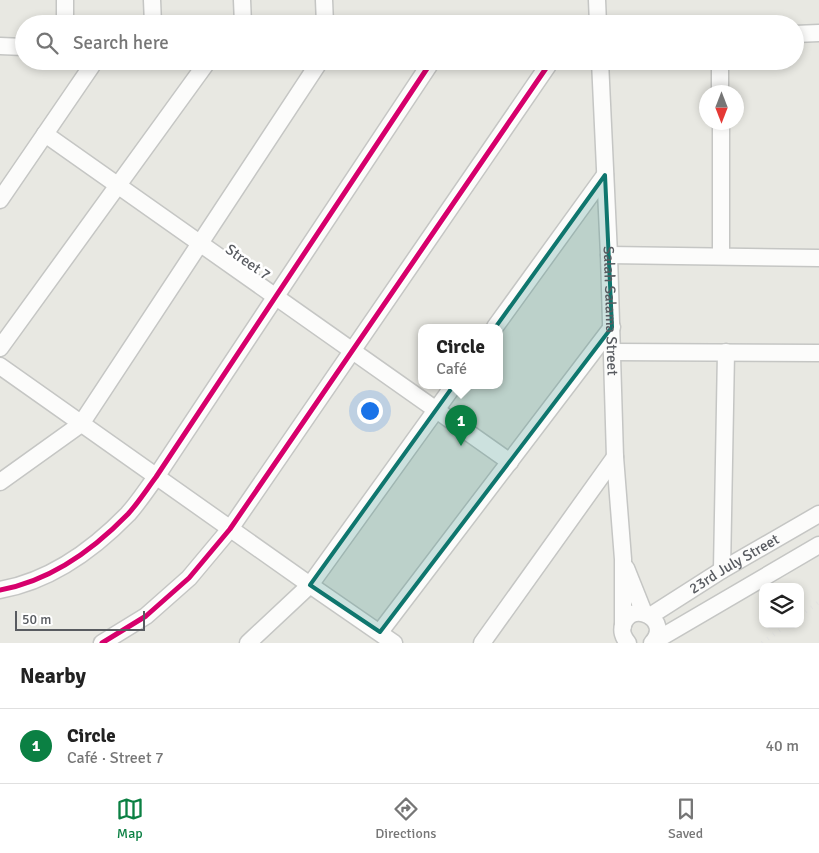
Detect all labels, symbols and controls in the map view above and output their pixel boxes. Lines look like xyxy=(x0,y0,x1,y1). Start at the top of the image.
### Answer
search box xyxy=(15,15,804,70)
icon: search xyxy=(33,29,61,57)
text: Search here xyxy=(73,31,169,55)
north arrow xyxy=(699,85,744,130)
street label: Street 7 xyxy=(222,240,274,284)
street label: Salah Salama Street xyxy=(600,246,622,376)
popup xyxy=(418,324,503,389)
text: Circle xyxy=(436,335,485,359)
text: Café xyxy=(436,359,467,379)
your location xyxy=(357,398,383,424)
pin: 1 xyxy=(445,405,477,446)
street label: 23rd July Street xyxy=(686,530,782,598)
map controls xyxy=(759,583,804,628)
button: layers xyxy=(759,583,804,628)
scale bar xyxy=(15,608,145,631)
text: 50 m xyxy=(22,611,51,628)
text: Nearby xyxy=(20,663,86,689)
text: Circle xyxy=(67,724,116,748)
text: 1 xyxy=(32,736,40,756)
text: 40 m xyxy=(765,736,799,756)
text: Café · Street 7 xyxy=(67,748,164,768)
tab: Map xyxy=(116,795,144,842)
tab: Directions xyxy=(375,795,436,842)
tab: Saved xyxy=(668,795,703,842)

